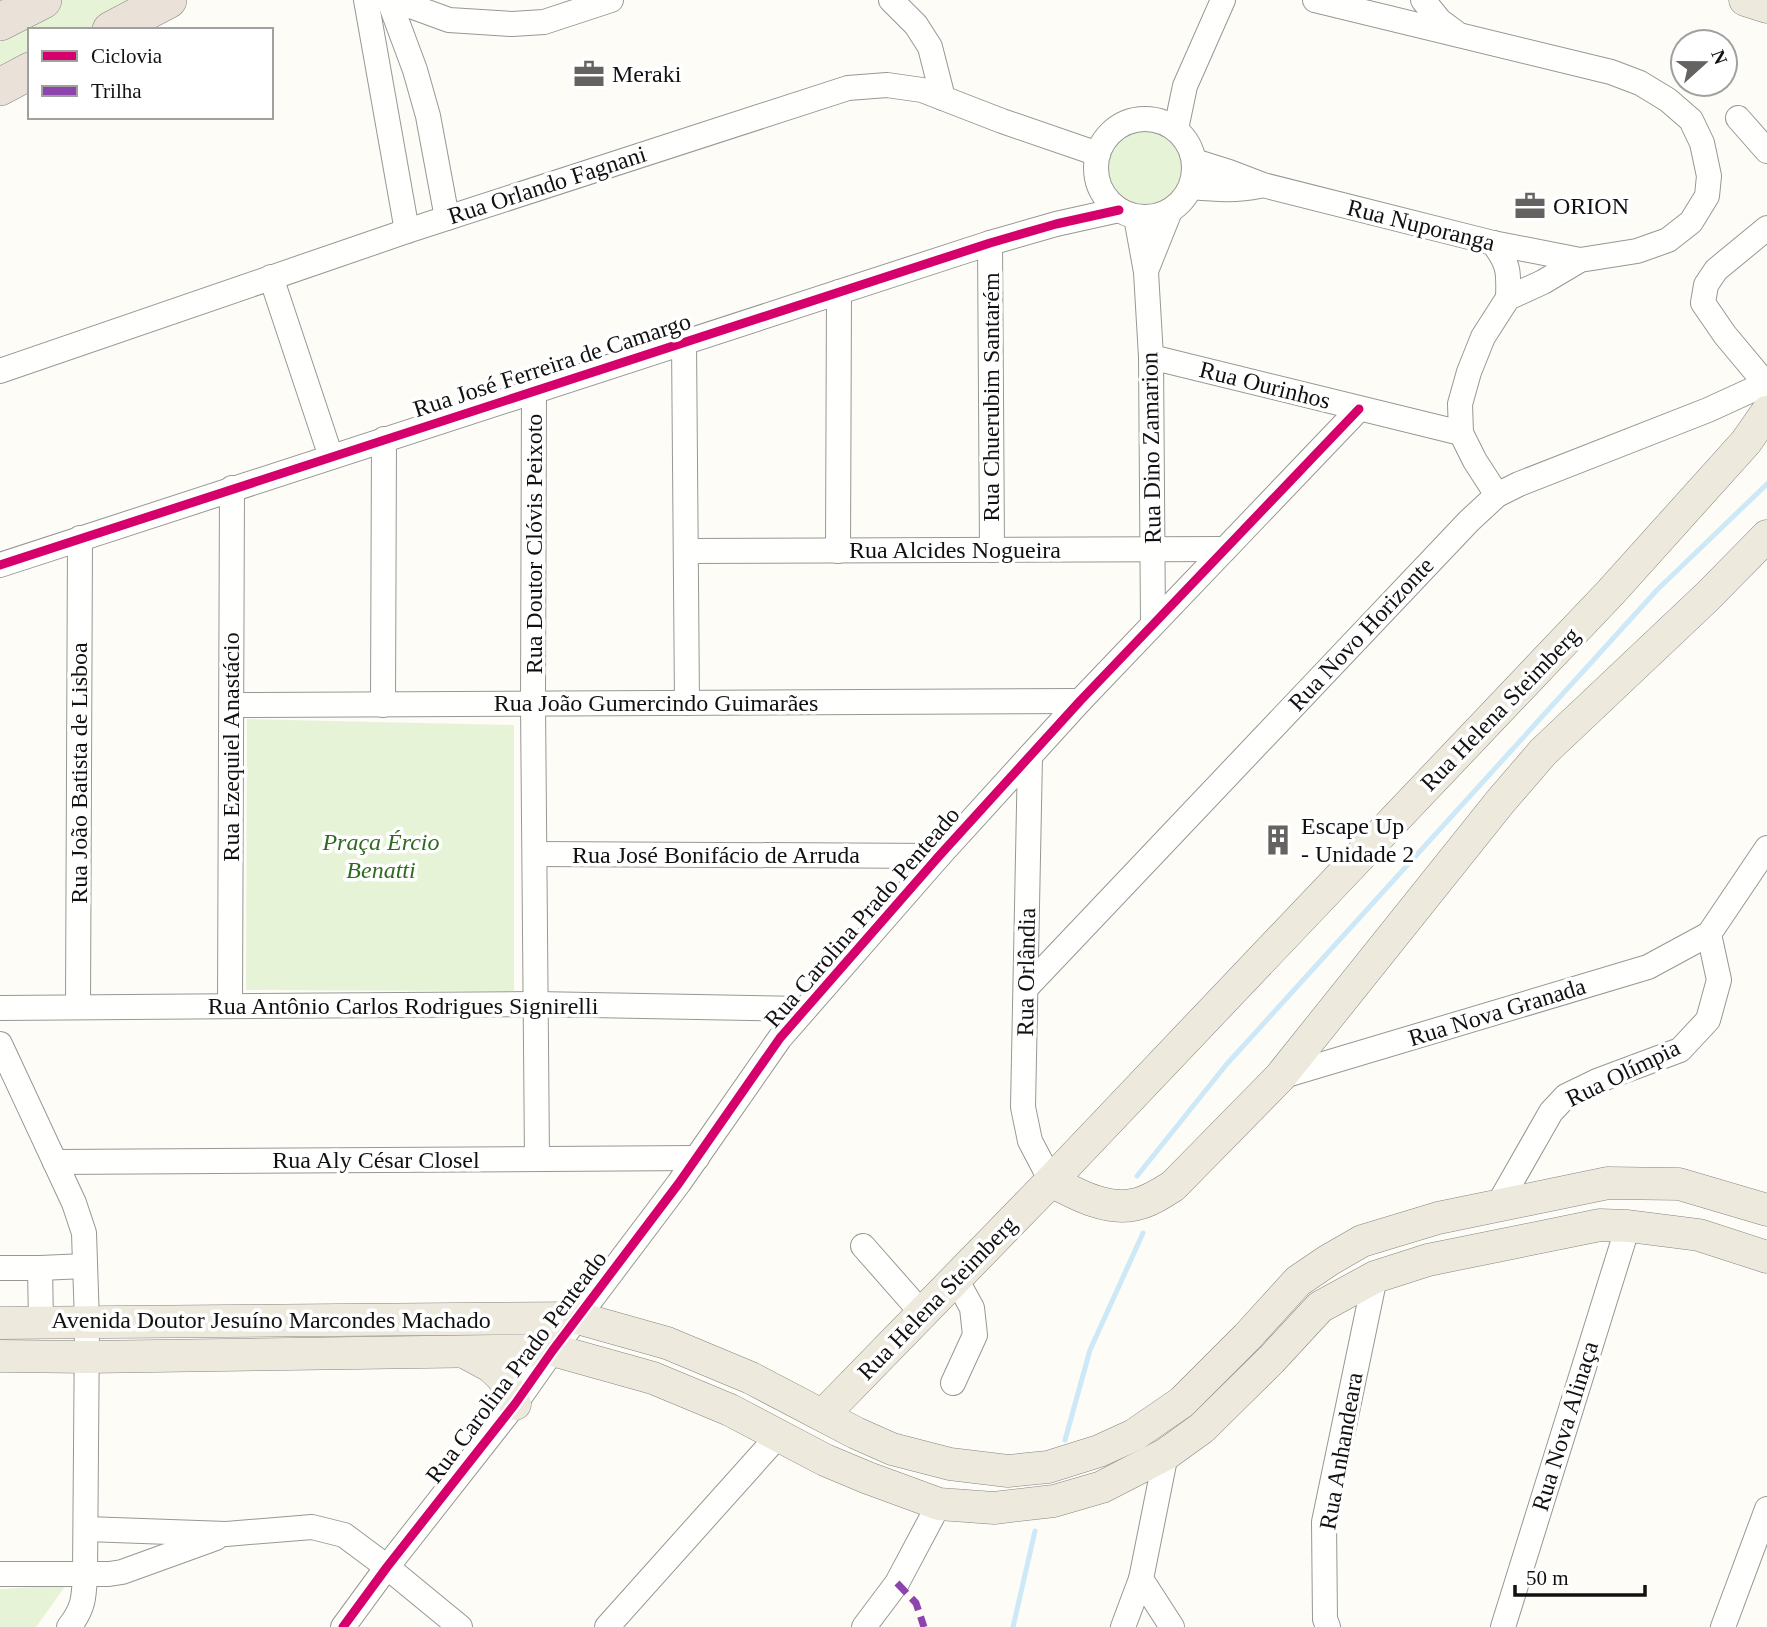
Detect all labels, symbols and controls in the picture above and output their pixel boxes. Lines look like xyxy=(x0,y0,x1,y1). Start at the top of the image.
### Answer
legend xyxy=(28,28,273,119)
north arrow xyxy=(1669,28,1739,98)
text: Ciclovia xyxy=(91,44,163,68)
text: N xyxy=(1707,47,1732,68)
office icon: Meraki xyxy=(572,57,606,91)
place label: Meraki xyxy=(612,61,682,87)
text: Trilha xyxy=(91,79,142,103)
street label: Rua Orlando Fagnani xyxy=(445,141,650,229)
office icon: ORION xyxy=(1513,189,1547,223)
place label: ORION xyxy=(1553,193,1629,219)
street label: Rua Nuporanga xyxy=(1344,194,1498,256)
street label: Rua Chuerubim Santarém xyxy=(978,272,1004,522)
street label: Rua José Ferreira de Camargo xyxy=(410,308,694,422)
street label: Rua Dino Zamarion xyxy=(1136,352,1166,544)
street label: Rua Ourinhos xyxy=(1197,356,1333,414)
street label: Rua Doutor Clóvis Peixoto xyxy=(521,414,547,674)
street label: Rua Alcides Nogueira xyxy=(849,537,1061,563)
street label: Rua Novo Horizonte xyxy=(1283,552,1439,716)
street label: Rua Helena Steimberg xyxy=(1415,622,1585,796)
street label: Rua Ezequiel Anastácio xyxy=(218,632,244,862)
street label: Rua João Batista de Lisboa xyxy=(66,642,92,904)
street label: Rua João Gumercindo Guimarães xyxy=(494,690,818,716)
street label: Rua Carolina Prado Penteado xyxy=(759,802,965,1032)
place label: Escape Up - Unidade 2 xyxy=(1301,813,1414,867)
building icon: Escape Up - Unidade 2 xyxy=(1261,823,1295,857)
park label: Praça Ércio Benatti xyxy=(321,829,440,883)
street label: Rua José Bonifácio de Arruda xyxy=(572,842,860,868)
street label: Rua Orlândia xyxy=(1012,907,1040,1037)
street label: Rua Nova Granada xyxy=(1405,973,1589,1051)
street label: Rua Antônio Carlos Rodrigues Signirelli xyxy=(208,993,599,1019)
street label: Rua Olímpia xyxy=(1562,1034,1684,1112)
street label: Rua Aly César Closel xyxy=(272,1147,480,1173)
street label: Rua Helena Steimberg xyxy=(852,1211,1022,1385)
street label: Rua Carolina Prado Penteado xyxy=(420,1246,612,1488)
street label: Avenida Doutor Jesuíno Marcondes Machado xyxy=(51,1307,491,1333)
street label: Rua Nova Alinaça xyxy=(1527,1338,1603,1514)
street label: Rua Anhandeara xyxy=(1314,1370,1368,1532)
scale bar xyxy=(1515,1554,1644,1598)
text: 50 m xyxy=(1526,1566,1569,1590)

